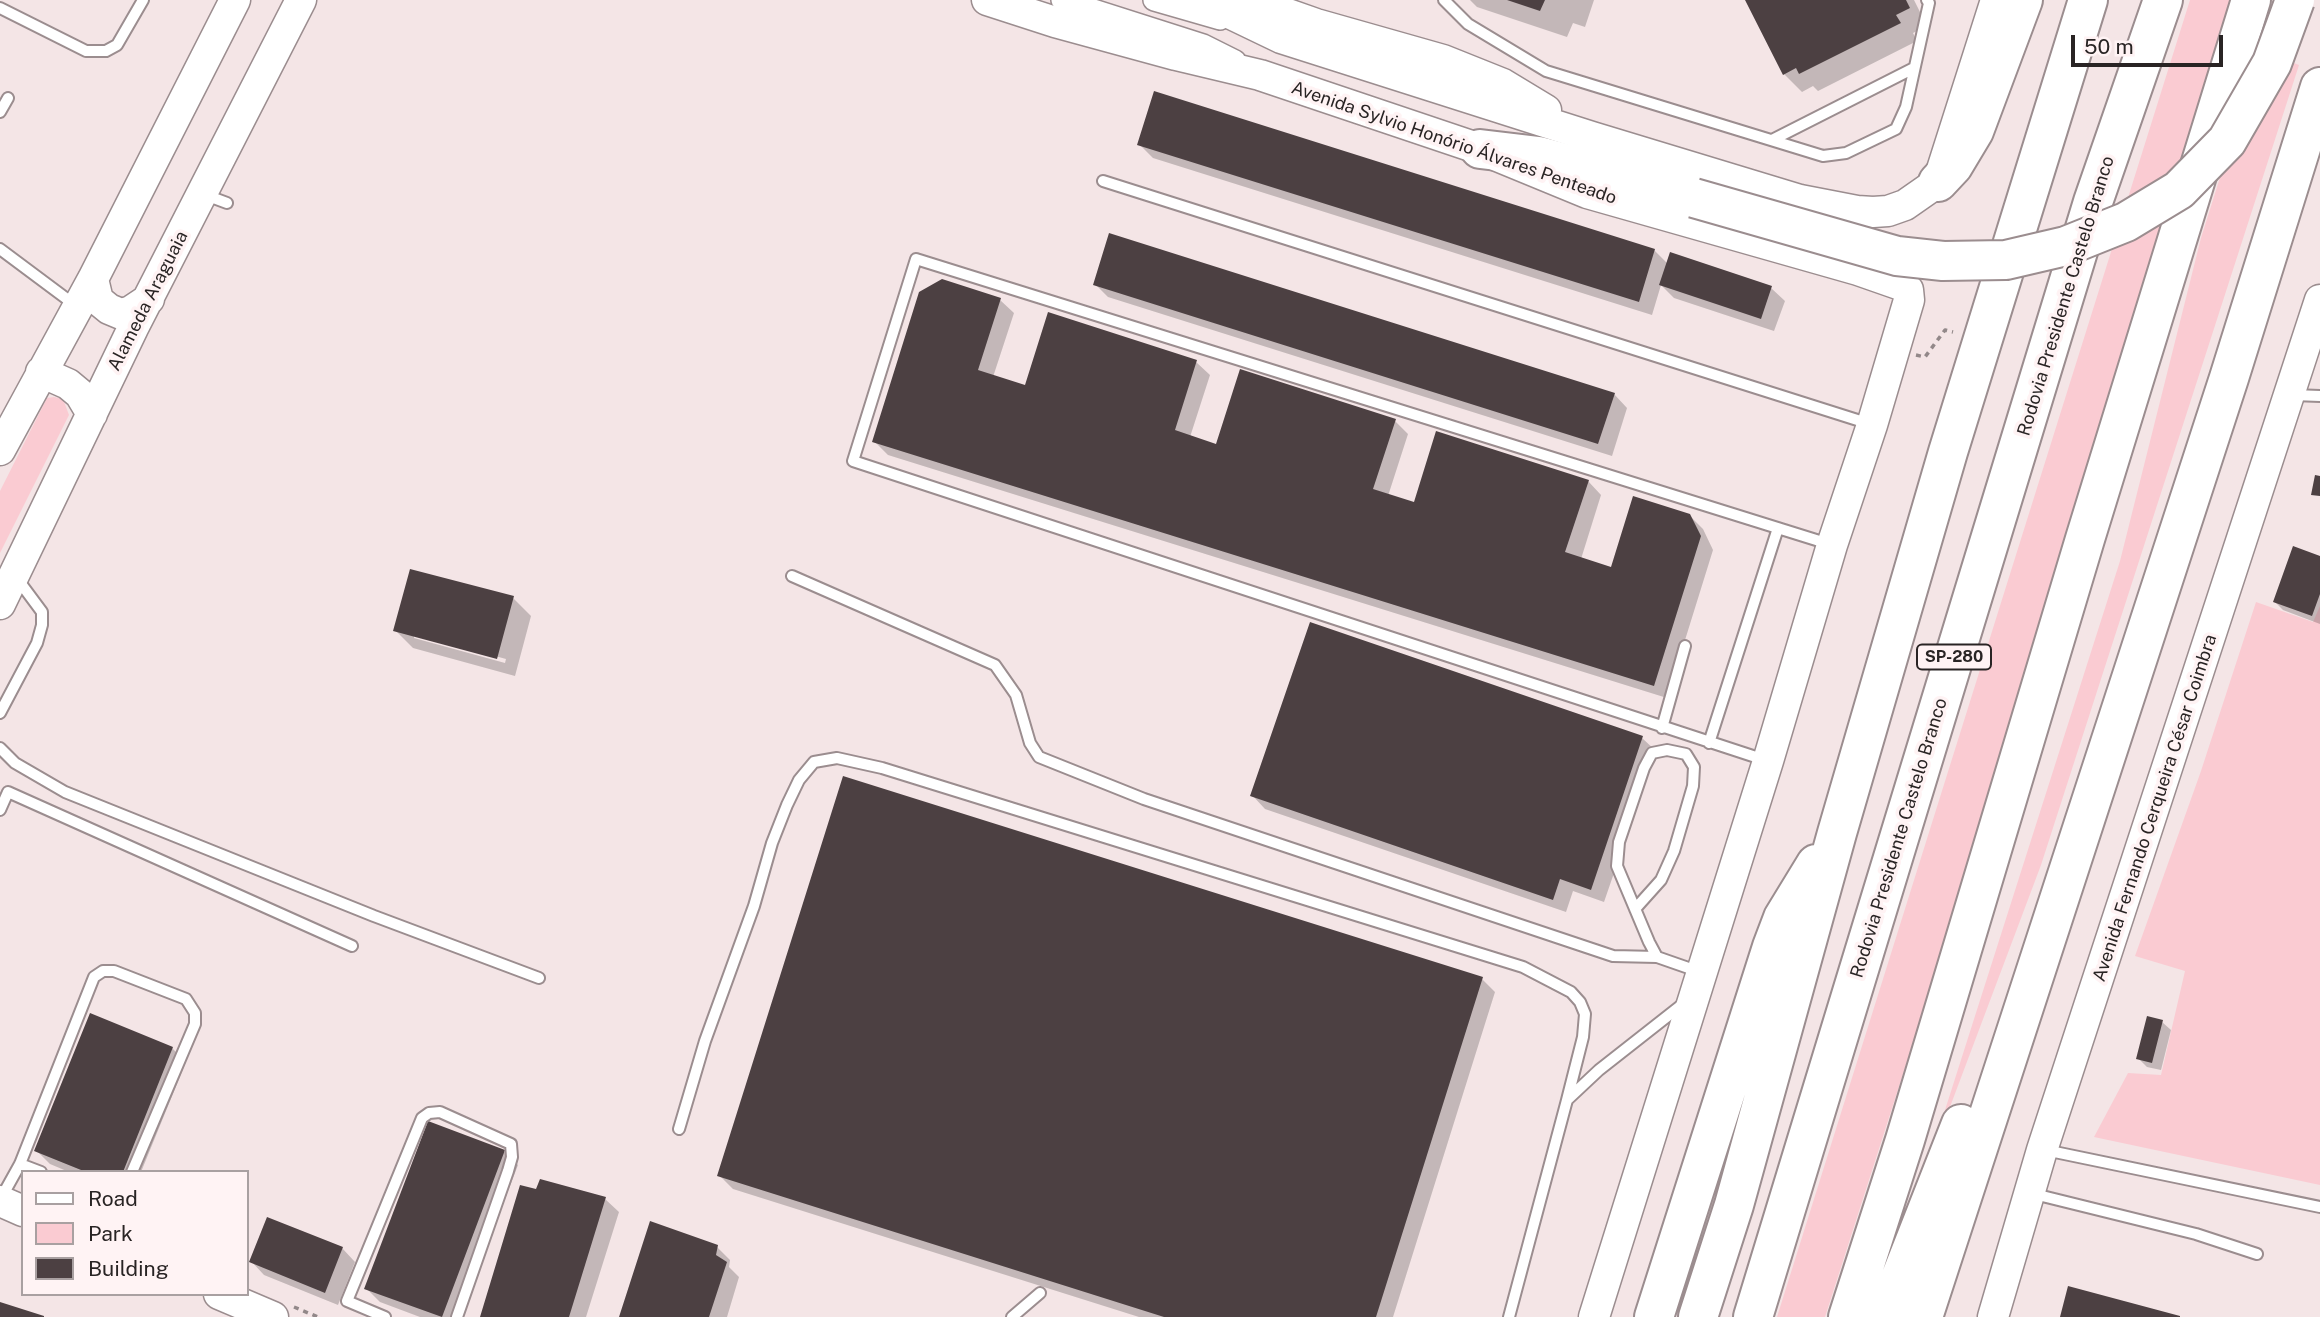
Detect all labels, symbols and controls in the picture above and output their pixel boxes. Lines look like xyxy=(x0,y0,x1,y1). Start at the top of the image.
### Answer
scale bar xyxy=(2075,21,2227,65)
text: 50 m xyxy=(2084,34,2134,59)
street label: Avenida Sylvio Honório Álvares Penteado xyxy=(1289,77,1619,209)
street label: Rodovia Presidente Castelo Branco xyxy=(2013,153,2119,439)
street label: Alameda Araguaia xyxy=(103,227,193,375)
street label: Avenida Fernando Cerqueira César Coimbra xyxy=(2089,632,2221,984)
road number: SP-280 xyxy=(1917,644,1991,670)
street label: Rodovia Presidente Castelo Branco xyxy=(1846,695,1952,981)
legend xyxy=(21,1170,248,1296)
text: Road xyxy=(88,1186,138,1211)
text: Park xyxy=(88,1221,133,1246)
text: Building xyxy=(88,1256,169,1281)

